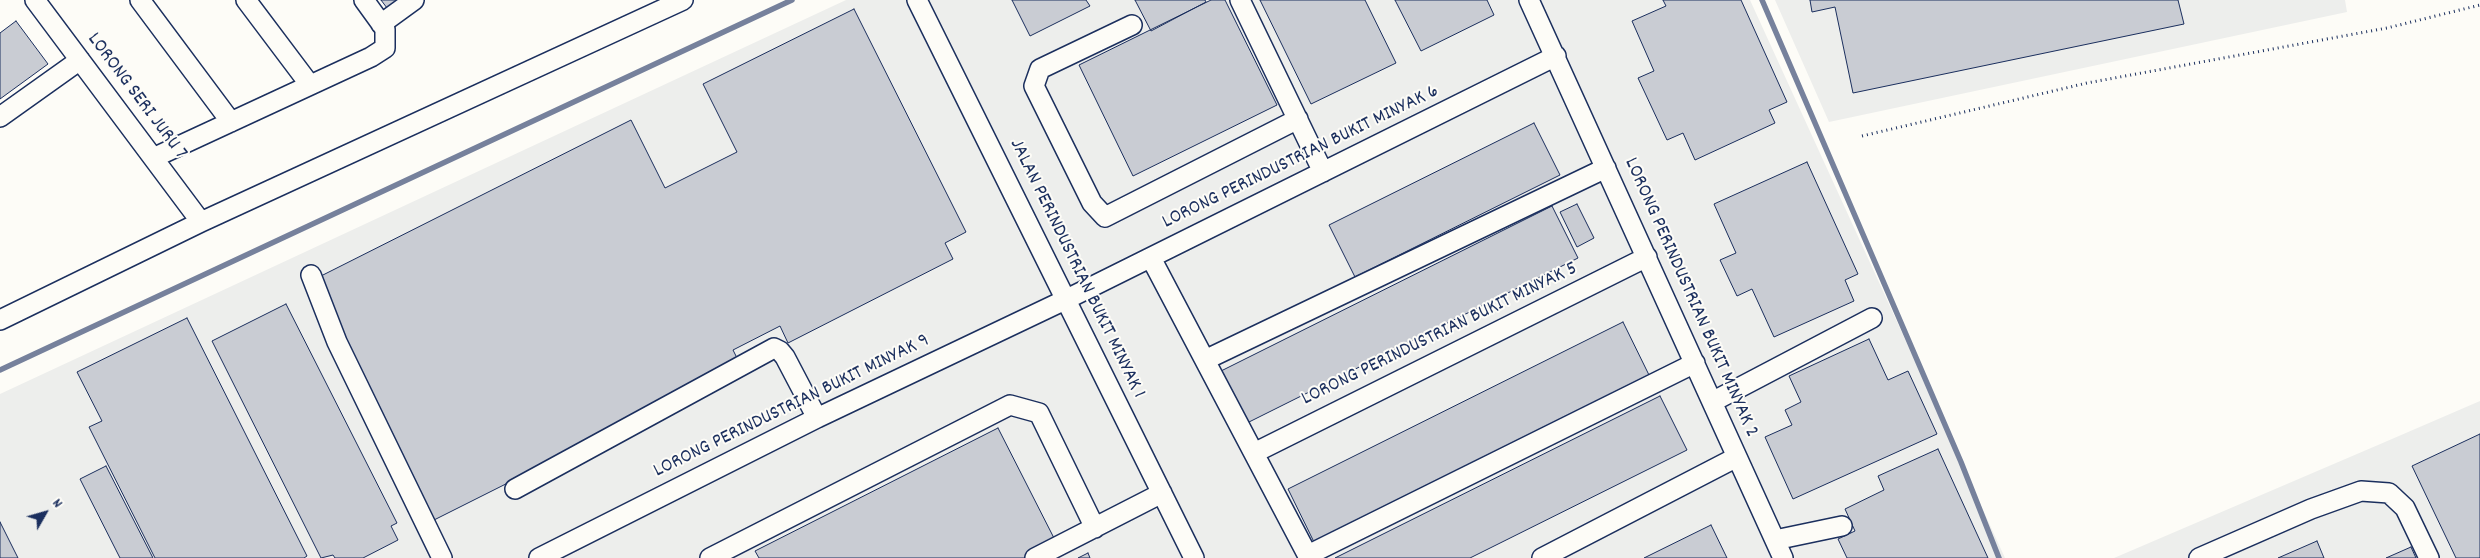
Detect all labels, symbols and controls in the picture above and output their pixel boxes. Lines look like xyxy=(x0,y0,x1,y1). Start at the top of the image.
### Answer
street label: LORONG SERI JURU 7 xyxy=(81,29,191,165)
street label: LORONG PERINDUSTRIAN BUKIT MINYAK 6 xyxy=(1159,81,1443,235)
street label: JALAN PERINDUSTRIAN BUKIT MINYAK 1 xyxy=(1003,136,1149,402)
street label: LORONG PERINDUSTRIAN BUKIT MINYAK 2 xyxy=(1617,155,1763,441)
street label: LORONG PERINDUSTRIAN BUKIT MINYAK 5 xyxy=(1298,258,1582,412)
street label: LORONG PERINDUSTRIAN BUKIT MINYAK 9 xyxy=(650,330,934,484)
north arrow xyxy=(20,488,70,538)
text: N xyxy=(47,495,67,513)

